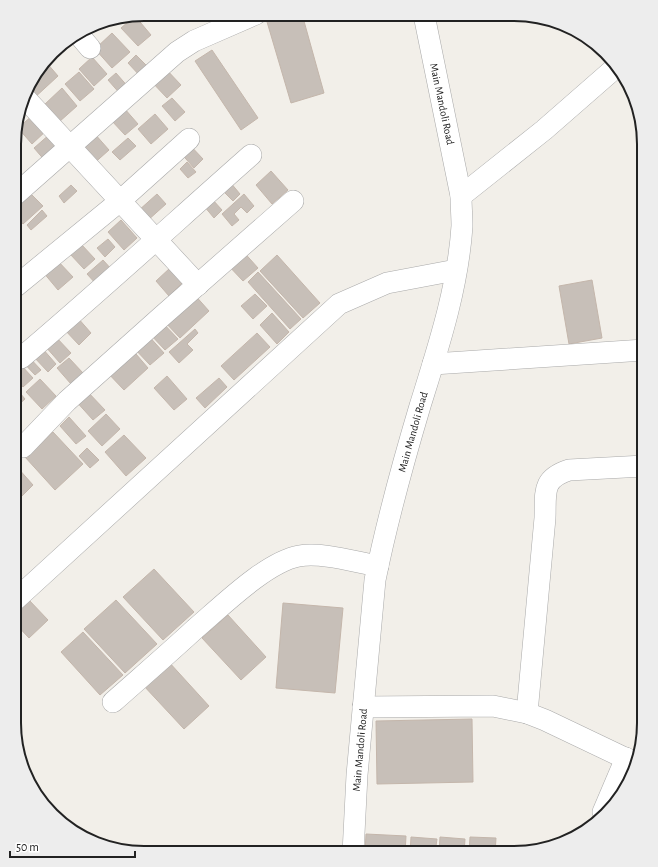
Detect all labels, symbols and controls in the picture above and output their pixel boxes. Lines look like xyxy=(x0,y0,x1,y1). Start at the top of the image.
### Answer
street label: Main Mandoli Road xyxy=(428,62,456,146)
street label: Main Mandoli Road xyxy=(396,390,430,474)
street label: Main Mandoli Road xyxy=(351,708,369,792)
scale bar xyxy=(10,833,135,859)
text: 50 m xyxy=(16,841,39,853)

